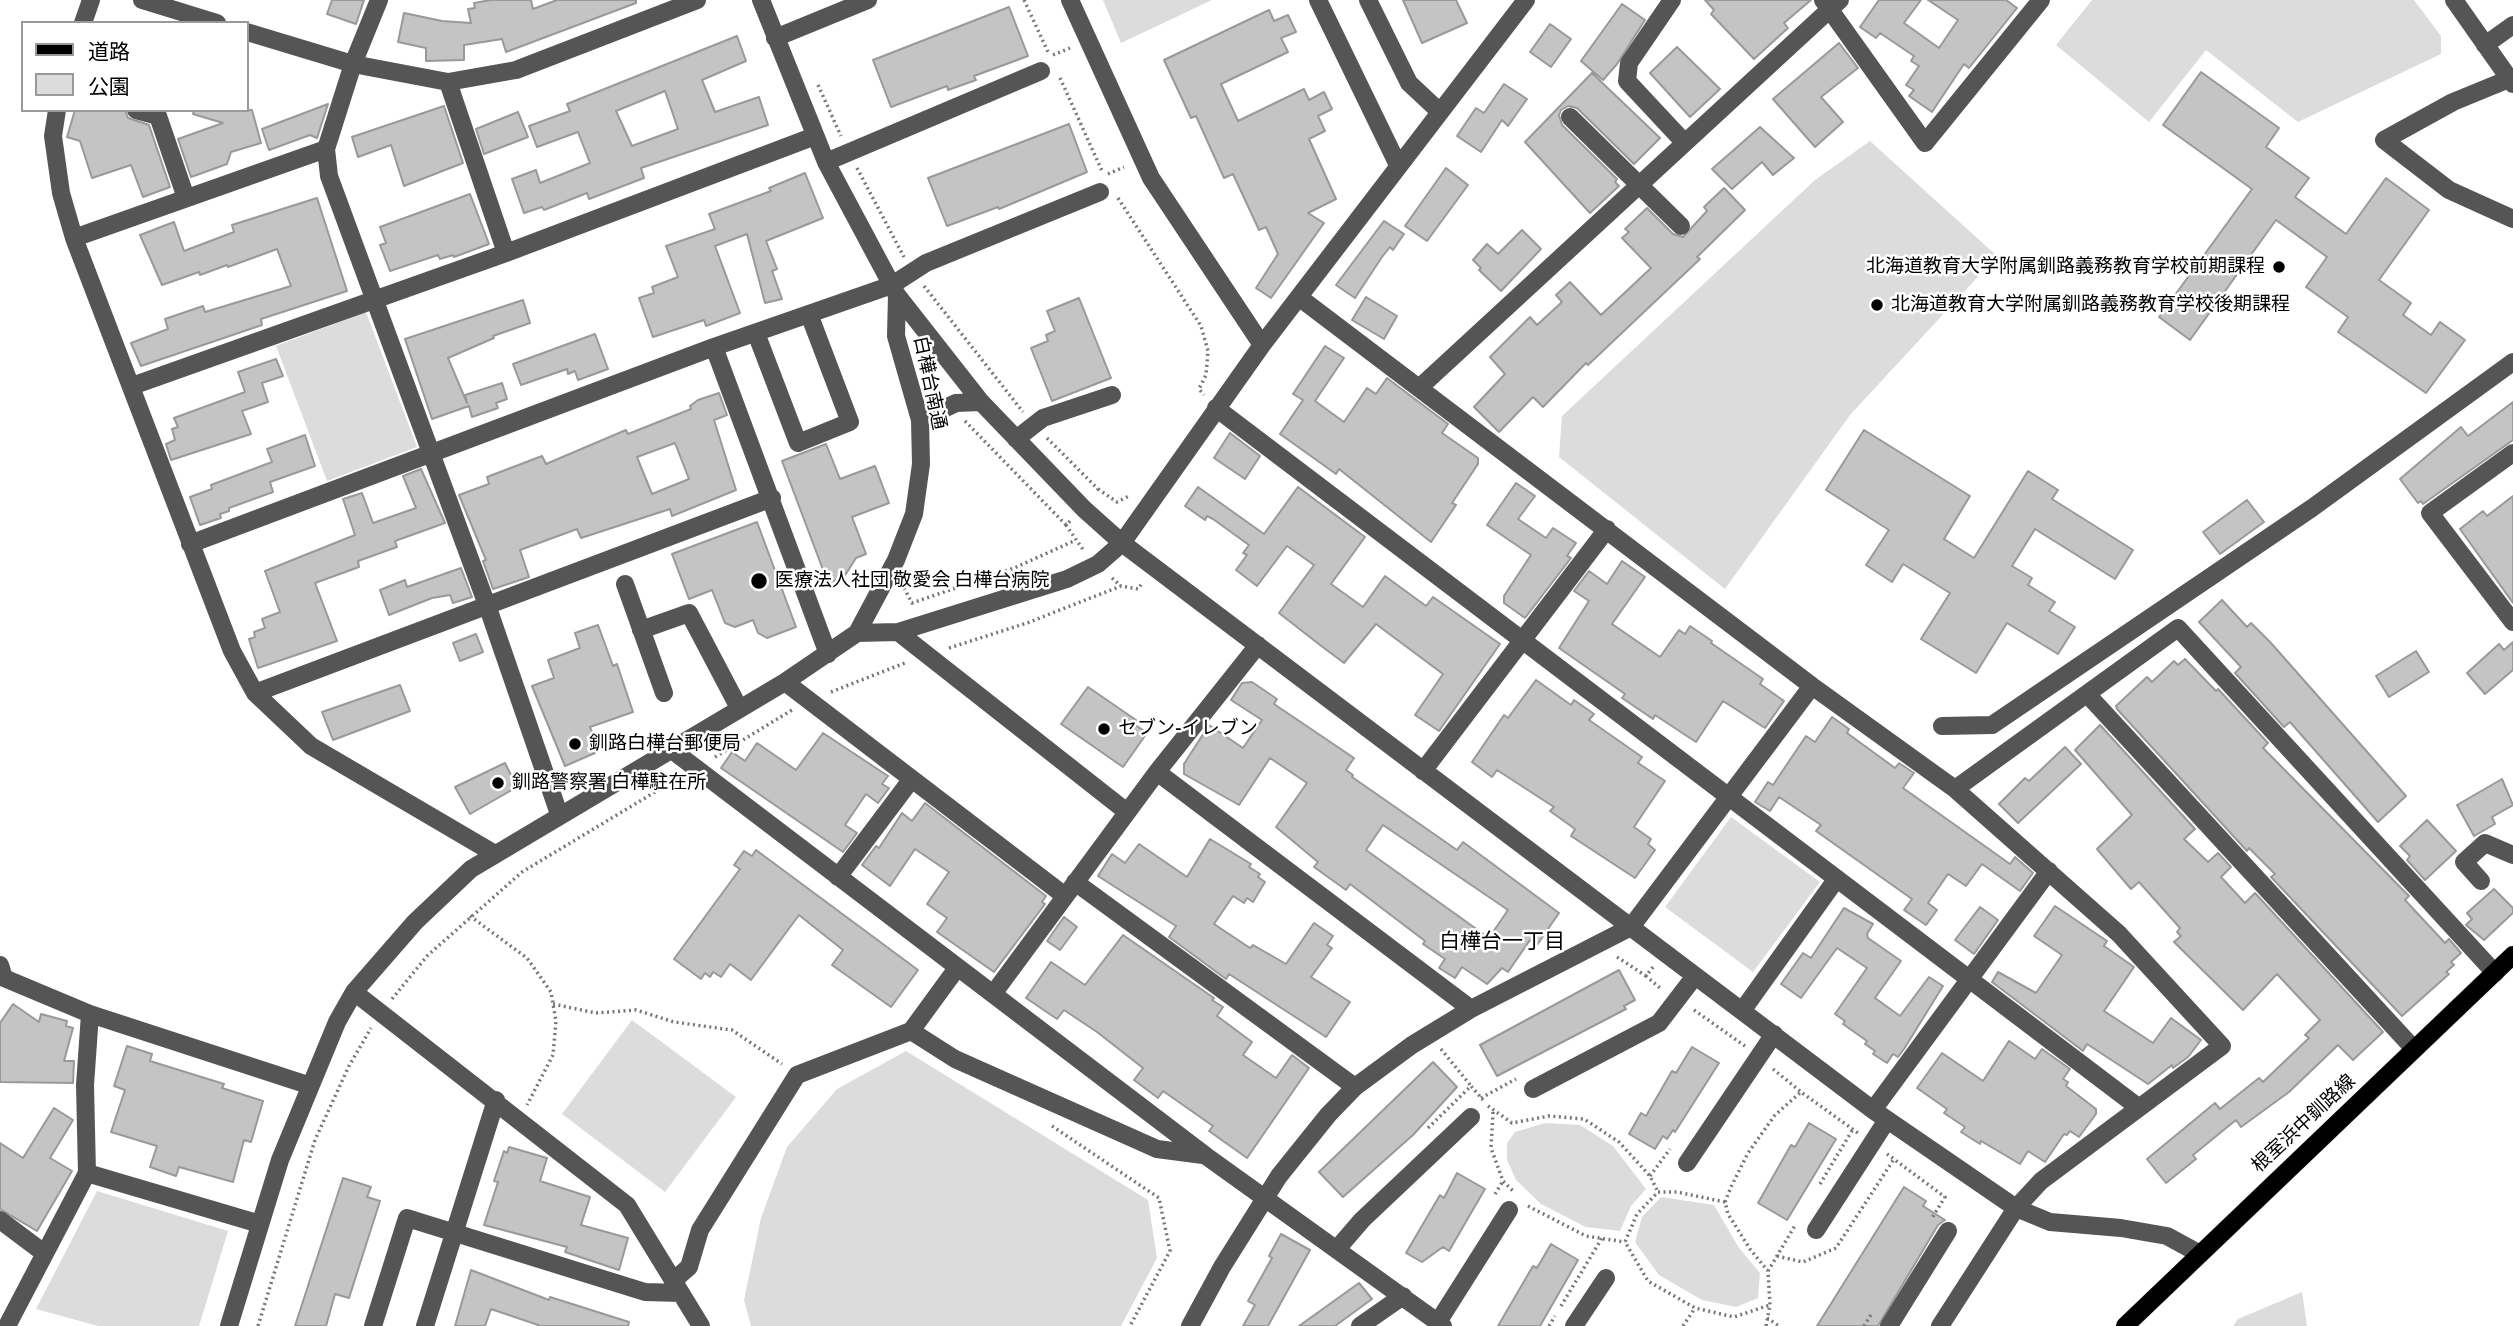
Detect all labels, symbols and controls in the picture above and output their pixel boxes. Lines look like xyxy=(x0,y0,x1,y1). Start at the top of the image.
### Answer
legend xyxy=(21,21,248,112)
text: 道路 xyxy=(88,39,130,65)
text: 公園 xyxy=(88,74,130,100)
place label: 北海道教育大学附属釧路義務教育学校前期課程 xyxy=(1866,256,2265,278)
marker: 北海道教育大学附属釧路義務教育学校前期課程 xyxy=(2271,259,2287,275)
place label: 北海道教育大学附属釧路義務教育学校後期課程 xyxy=(1891,294,2290,316)
marker: 北海道教育大学附属釧路義務教育学校後期課程 xyxy=(1869,297,1885,313)
street label: 白樺台南通 xyxy=(908,334,950,432)
place label: 医療法人社団 敬愛会 白樺台病院 xyxy=(775,570,1049,592)
marker: 医療法人社団 敬愛会 白樺台病院 xyxy=(749,571,769,591)
place label: セブン-イレブン xyxy=(1118,718,1258,740)
marker: セブン-イレブン xyxy=(1096,721,1112,737)
place label: 釧路白樺台郵便局 xyxy=(589,733,741,755)
marker: 釧路白樺台郵便局 xyxy=(567,736,583,752)
place label: 釧路警察署 白樺駐在所 xyxy=(512,772,706,794)
marker: 釧路警察署 白樺駐在所 xyxy=(490,775,506,791)
district label: 白樺台一丁目 xyxy=(1439,929,1565,955)
street label: 根室浜中釧路線 xyxy=(2248,1070,2360,1178)

